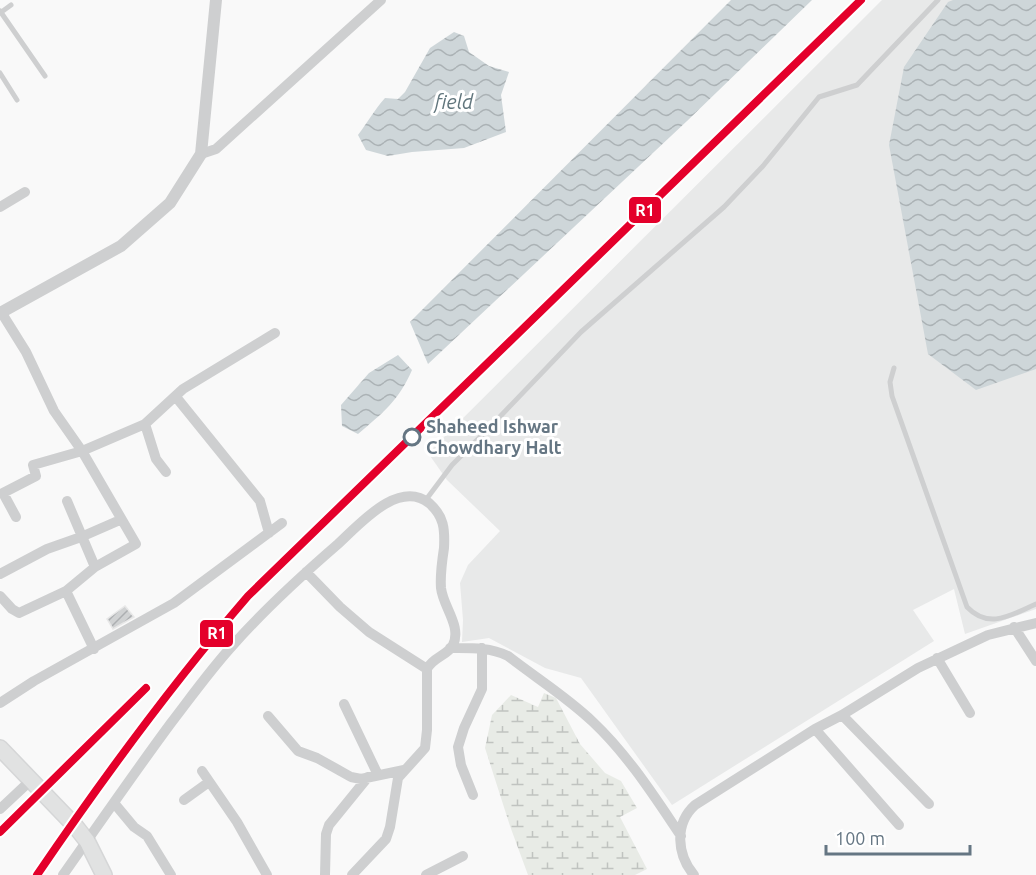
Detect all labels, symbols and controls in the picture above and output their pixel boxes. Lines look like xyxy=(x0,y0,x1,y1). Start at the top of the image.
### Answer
water label: field xyxy=(433,90,474,113)
line badge: R1 xyxy=(628,196,662,224)
text: R1 xyxy=(635,201,655,219)
place label: Shaheed Ishwar Chowdhary Halt xyxy=(426,416,562,457)
marker: Shaheed Ishwar Chowdhary Halt xyxy=(403,428,421,446)
line badge: R1 xyxy=(199,619,234,648)
text: R1 xyxy=(207,624,227,642)
scale bar xyxy=(826,818,970,856)
text: 100 m xyxy=(835,828,885,848)

